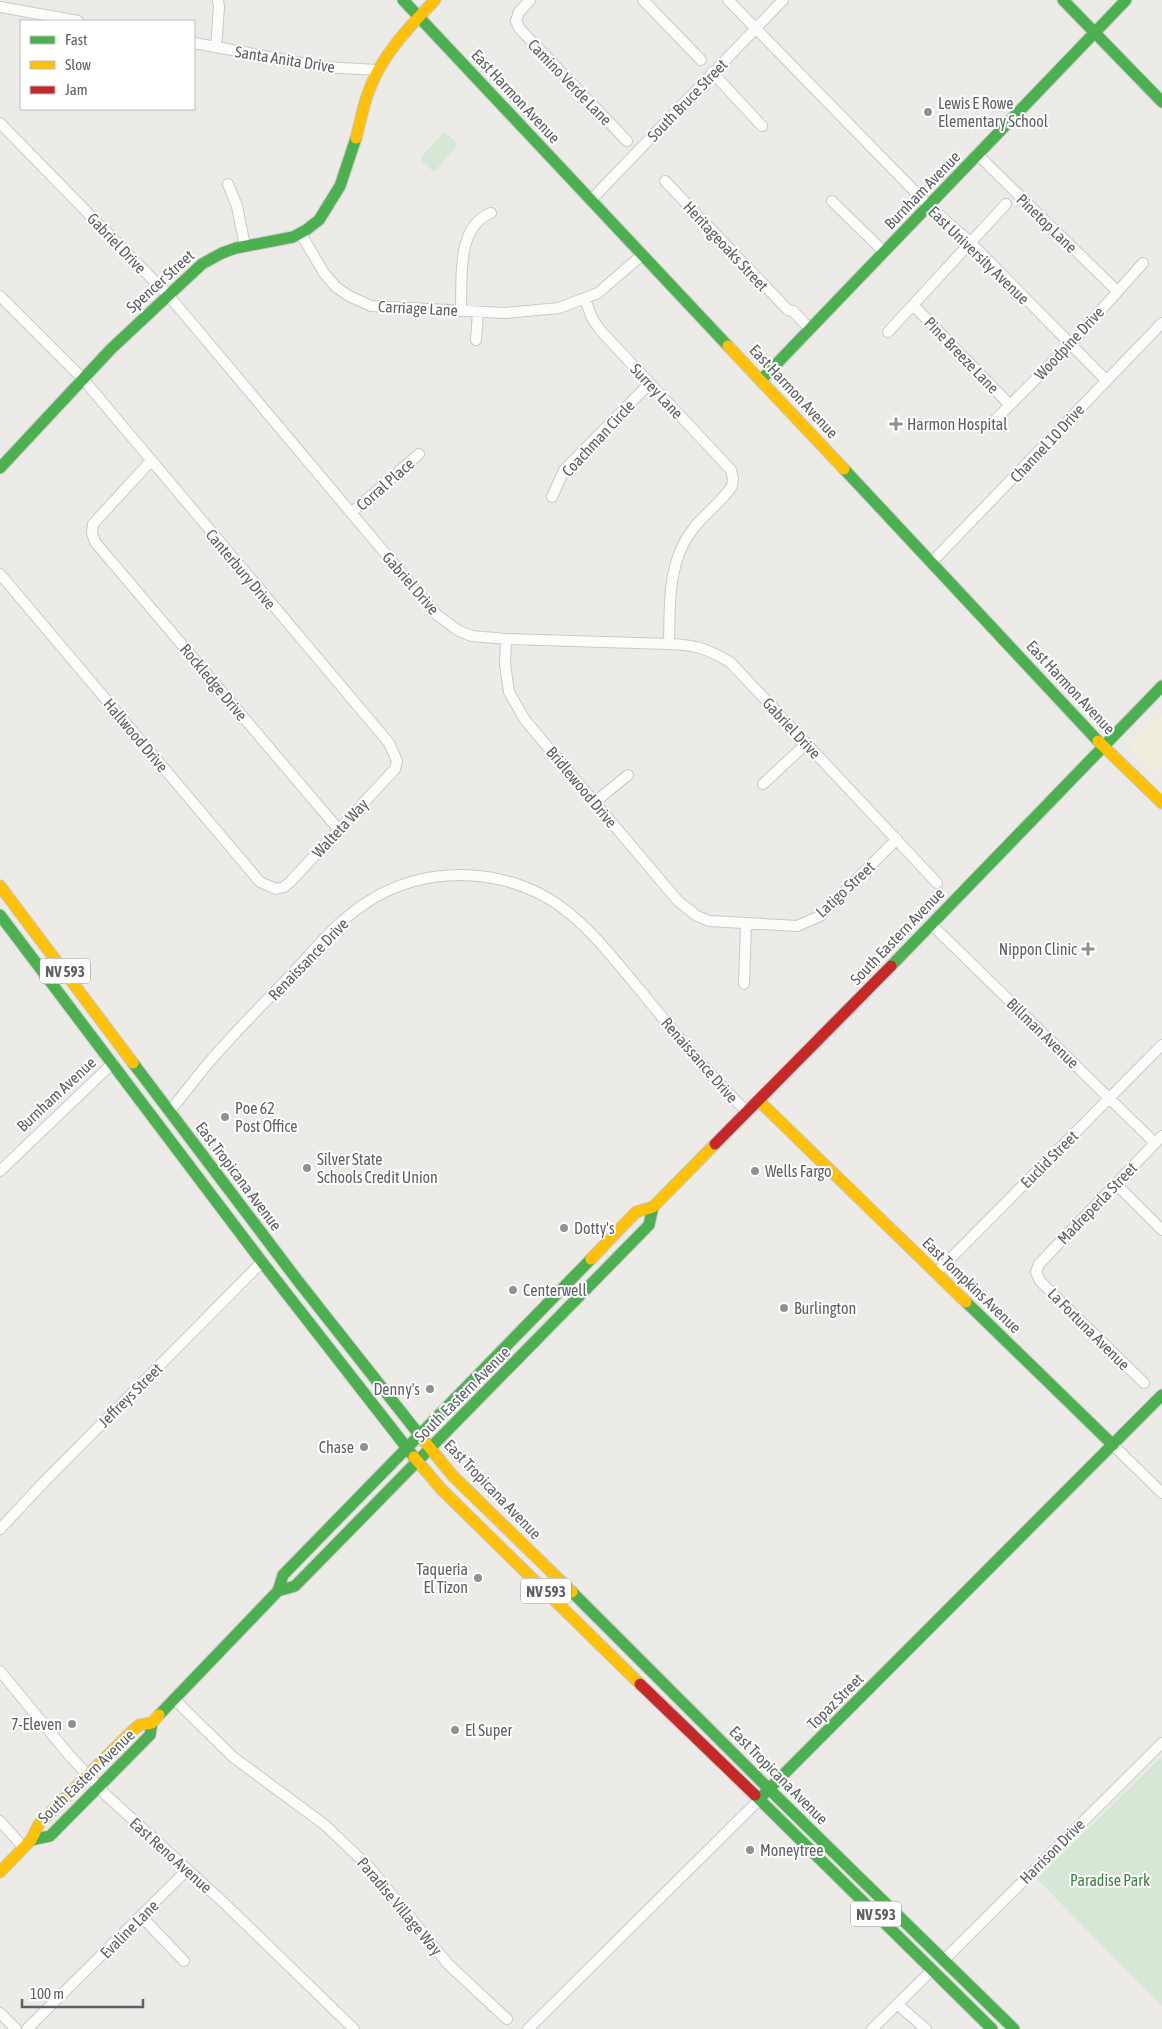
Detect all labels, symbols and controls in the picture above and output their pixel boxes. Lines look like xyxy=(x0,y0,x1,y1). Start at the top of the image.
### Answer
legend xyxy=(20,20,195,110)
text: Fast xyxy=(65,31,87,48)
street label: Camino Verde Lane xyxy=(525,35,615,129)
street label: Santa Anita Drive xyxy=(234,42,336,76)
street label: East Harmon Avenue xyxy=(468,45,564,147)
street label: South Bruce Street xyxy=(643,55,731,145)
text: Slow xyxy=(65,56,91,73)
text: Jam xyxy=(65,81,88,98)
place label: Lewis E Rowe Elementary School xyxy=(938,94,1049,131)
marker: Lewis E Rowe Elementary School xyxy=(922,106,934,118)
street label: Burnham Avenue xyxy=(880,147,964,233)
street label: Pinetop Lane xyxy=(1012,190,1081,257)
street label: Heritageoaks Street xyxy=(679,198,772,295)
street label: East University Avenue xyxy=(924,202,1033,308)
street label: Gabriel Drive xyxy=(84,209,150,277)
street label: Spencer Street xyxy=(123,246,198,317)
street label: Carriage Lane xyxy=(378,297,458,320)
street label: Woodpine Drive xyxy=(1031,303,1108,384)
street label: Pine Breeze Lane xyxy=(921,313,1003,397)
street label: East Harmon Avenue xyxy=(746,340,842,442)
street label: Surrey Lane xyxy=(626,360,687,423)
street label: Coachman Circle xyxy=(558,396,638,480)
street label: Channel 10 Drive xyxy=(1006,400,1088,486)
place label: Harmon Hospital xyxy=(907,415,1008,434)
marker: Harmon Hospital xyxy=(889,417,903,431)
street label: Corral Place xyxy=(353,454,417,514)
street label: Canterbury Drive xyxy=(202,525,280,613)
street label: Gabriel Drive xyxy=(379,548,443,618)
street label: East Harmon Avenue xyxy=(1023,636,1119,738)
street label: Rockledge Drive xyxy=(176,640,251,725)
street label: Gabriel Drive xyxy=(759,694,825,762)
street label: Hallwood Drive xyxy=(100,695,172,775)
street label: Bridlewood Drive xyxy=(543,743,621,831)
street label: Walteta Way xyxy=(308,795,373,862)
street label: Latigo Street xyxy=(812,857,879,921)
street label: South Eastern Avenue xyxy=(846,884,948,988)
street label: Renaissance Drive xyxy=(264,914,352,1004)
place label: Nippon Clinic xyxy=(999,940,1077,959)
marker: Nippon Clinic xyxy=(1081,942,1095,956)
road number: NV 593 xyxy=(40,958,90,984)
street label: Billman Avenue xyxy=(1003,994,1083,1072)
street label: Renaissance Drive xyxy=(658,1014,742,1106)
street label: Burnham Avenue xyxy=(13,1053,99,1135)
place label: Poe 62 Post Office xyxy=(235,1099,298,1135)
marker: Poe 62 Post Office xyxy=(219,1111,231,1123)
street label: East Tropicana Avenue xyxy=(192,1118,286,1234)
street label: Euclid Street xyxy=(1017,1126,1082,1191)
place label: Silver State Schools Credit Union xyxy=(317,1150,438,1186)
street label: Madreperla Street xyxy=(1054,1158,1141,1248)
marker: Silver State Schools Credit Union xyxy=(301,1162,313,1174)
place label: Wells Fargo xyxy=(765,1162,832,1181)
marker: Wells Fargo xyxy=(749,1165,761,1177)
place label: Dotty's xyxy=(574,1219,615,1238)
marker: Dotty's xyxy=(558,1222,570,1234)
street label: East Tompkins Avenue xyxy=(918,1234,1025,1337)
place label: Centerwell xyxy=(523,1281,588,1299)
marker: Centerwell xyxy=(507,1284,519,1296)
street label: La Fortuna Avenue xyxy=(1044,1284,1134,1374)
place label: Burlington xyxy=(794,1299,856,1318)
marker: Burlington xyxy=(778,1302,790,1314)
street label: South Eastern Avenue xyxy=(411,1343,513,1445)
street label: Jeffreys Street xyxy=(94,1359,166,1431)
place label: Denny's xyxy=(373,1380,420,1399)
marker: Denny's xyxy=(424,1383,436,1395)
street label: East Tropicana Avenue xyxy=(440,1436,545,1543)
place label: Chase xyxy=(319,1438,354,1456)
marker: Chase xyxy=(358,1441,370,1453)
place label: Taqueria El Tizon xyxy=(416,1560,468,1596)
marker: Taqueria El Tizon xyxy=(472,1572,484,1584)
road number: NV 593 xyxy=(521,1578,571,1604)
street label: Topaz Street xyxy=(803,1669,868,1733)
place label: 7-Eleven xyxy=(11,1715,62,1733)
marker: 7-Eleven xyxy=(66,1718,78,1730)
place label: El Super xyxy=(465,1721,513,1740)
street label: East Tropicana Avenue xyxy=(726,1722,832,1828)
marker: El Super xyxy=(449,1724,461,1736)
street label: South Eastern Avenue xyxy=(34,1725,138,1827)
street label: East Reno Avenue xyxy=(126,1814,216,1896)
street label: Harrison Drive xyxy=(1016,1815,1088,1887)
place label: Moneytree xyxy=(760,1841,823,1860)
marker: Moneytree xyxy=(744,1844,756,1856)
street label: Paradise Village Way xyxy=(353,1854,446,1959)
park label: Paradise Park xyxy=(1070,1871,1150,1889)
street label: Evaline Lane xyxy=(96,1896,162,1962)
road number: NV 593 xyxy=(851,1902,901,1926)
scale bar xyxy=(22,1976,144,2008)
text: 100 m xyxy=(30,1985,64,2002)

